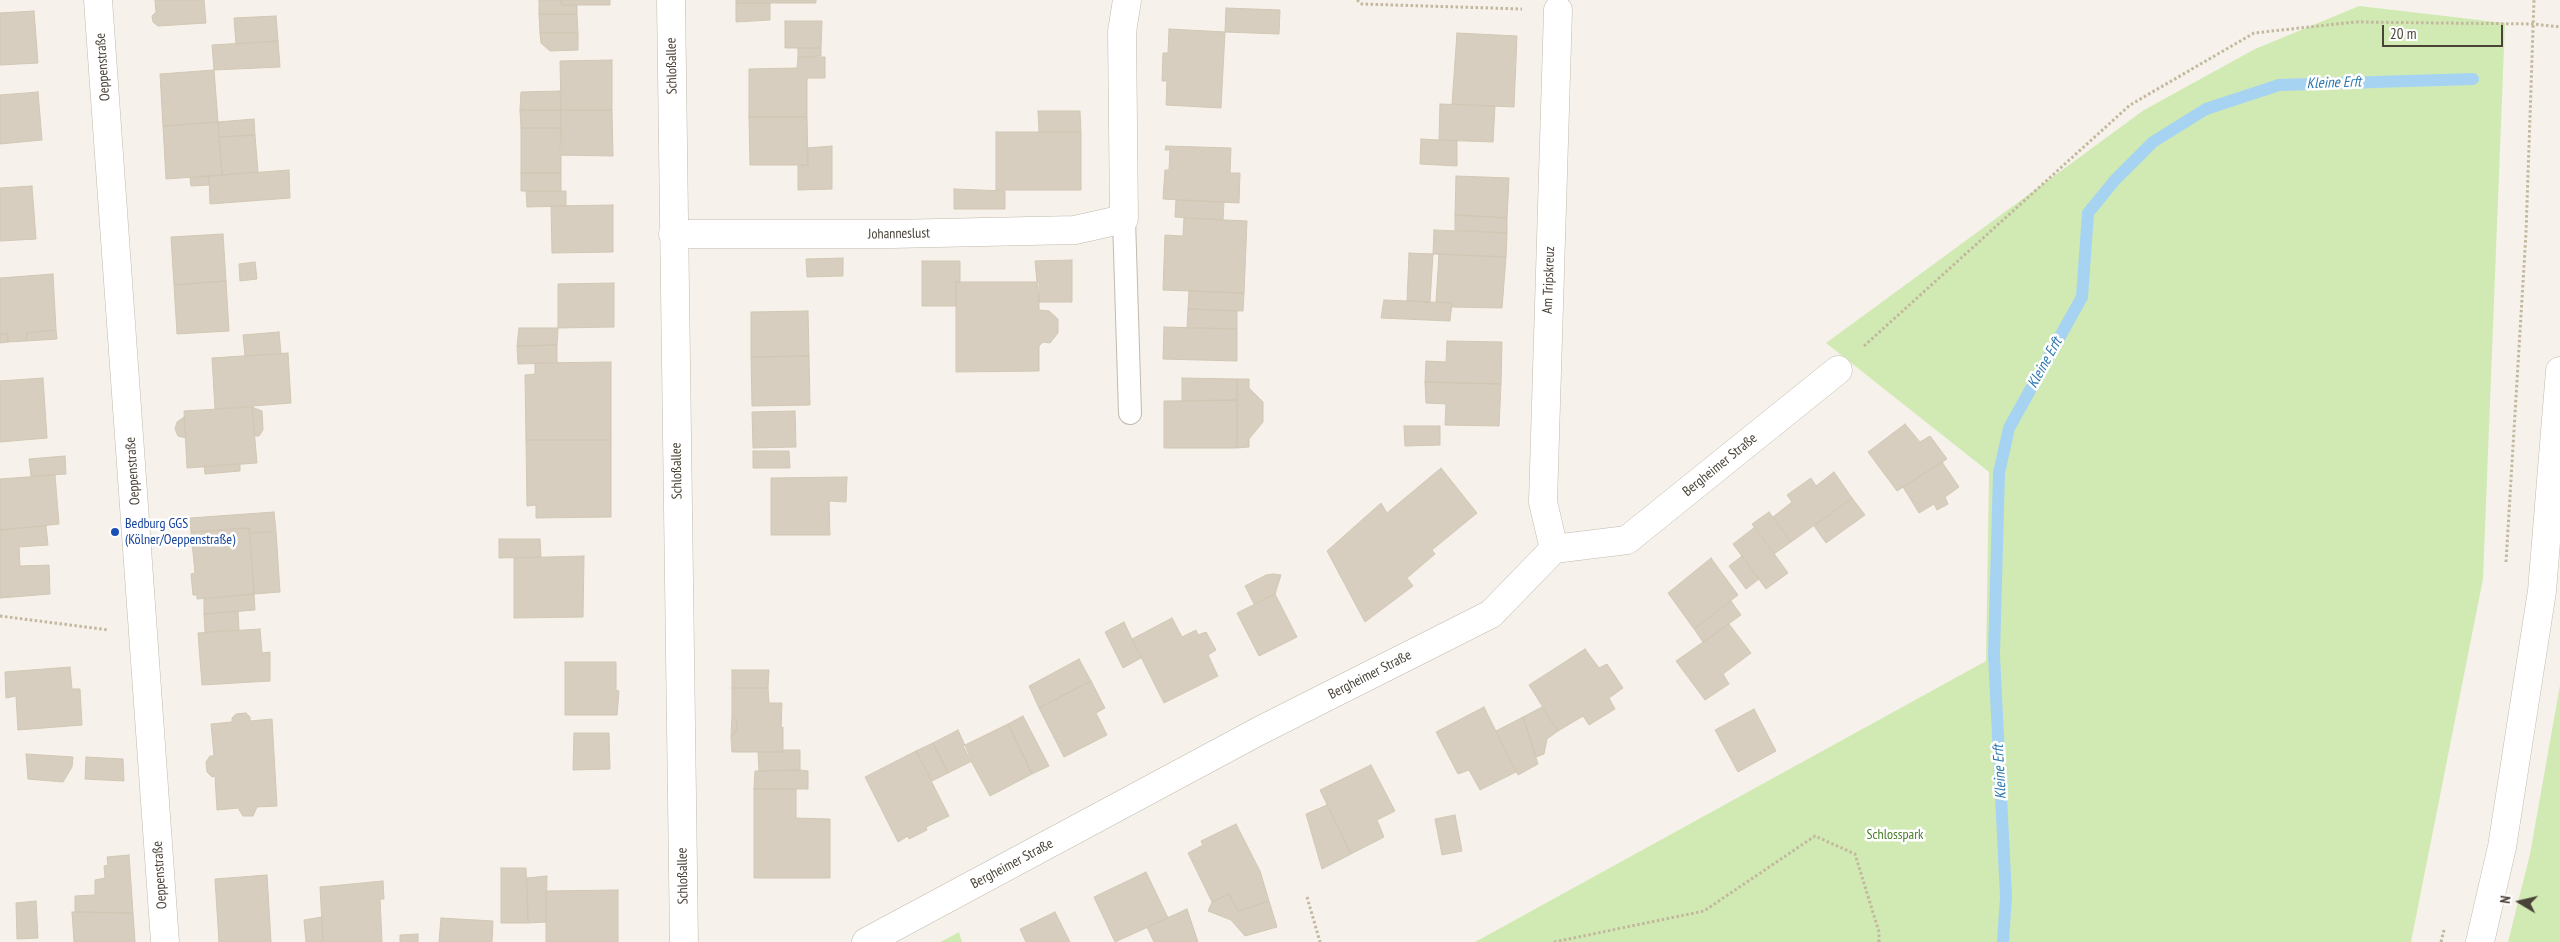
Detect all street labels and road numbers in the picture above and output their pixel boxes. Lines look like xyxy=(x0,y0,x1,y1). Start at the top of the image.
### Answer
street label: Oeppenstraße xyxy=(92,32,114,102)
street label: Schloßallee xyxy=(663,37,681,95)
street label: Johanneslust xyxy=(868,225,930,243)
street label: Am Tripskreuz xyxy=(1539,246,1559,314)
street label: Bergheimer Straße xyxy=(1679,430,1761,500)
street label: Oeppenstraße xyxy=(122,436,144,506)
street label: Schloßallee xyxy=(668,442,686,500)
street label: Bergheimer Straße xyxy=(1326,647,1414,703)
street label: Bergheimer Straße xyxy=(968,835,1056,893)
street label: Oeppenstraße xyxy=(149,840,171,910)
street label: Schloßallee xyxy=(674,847,692,905)

